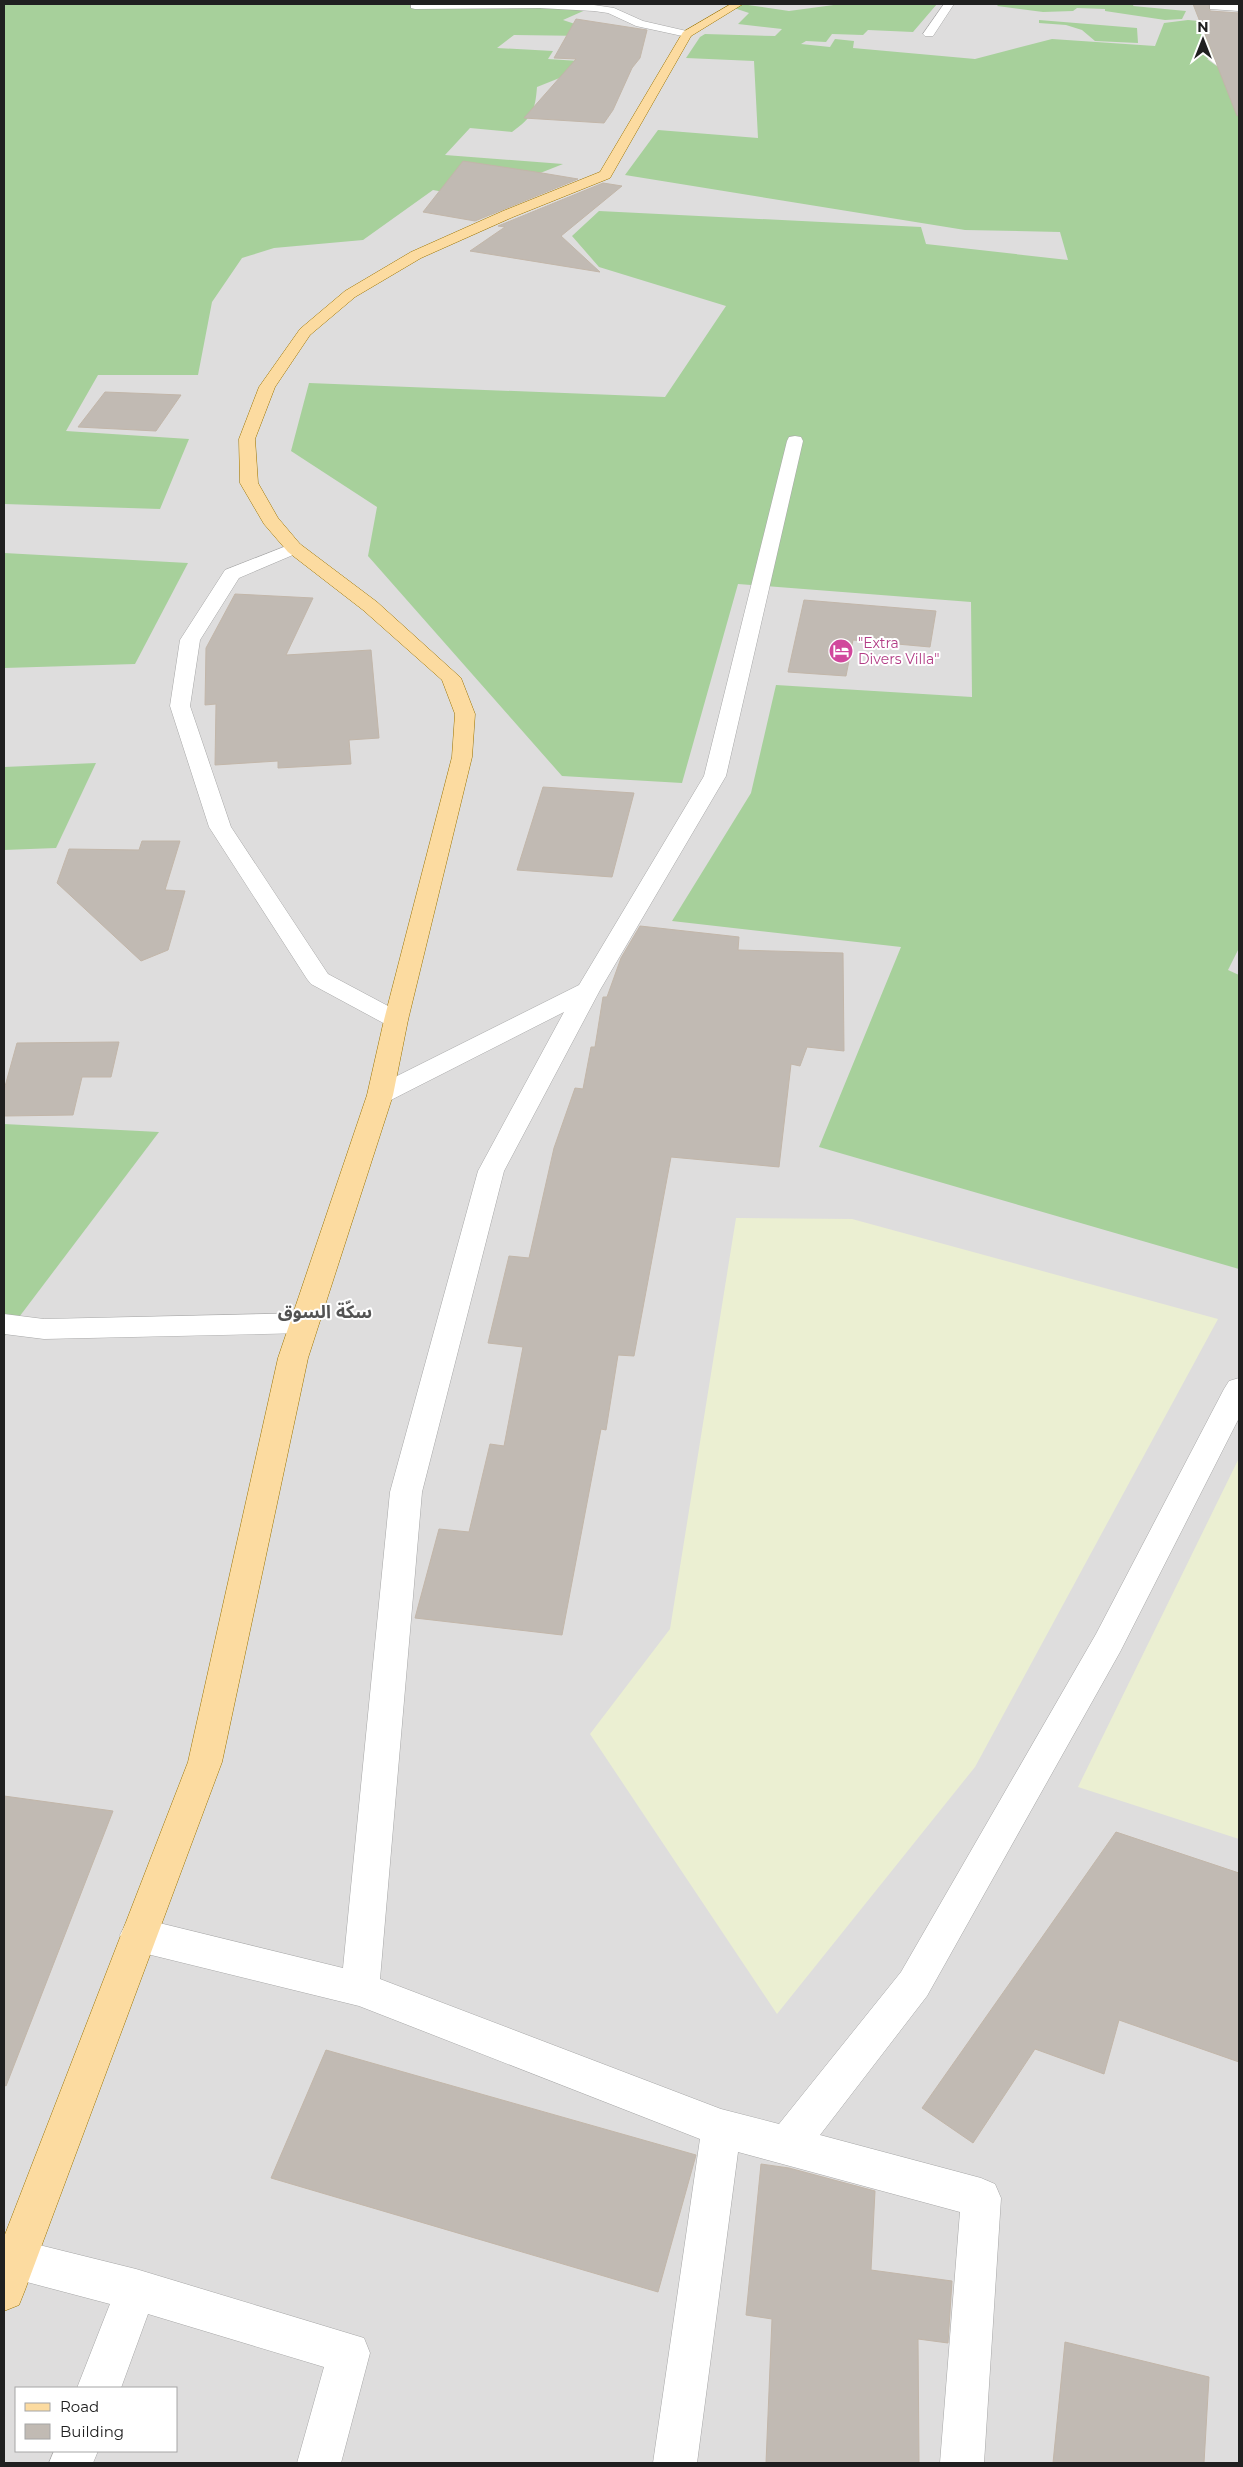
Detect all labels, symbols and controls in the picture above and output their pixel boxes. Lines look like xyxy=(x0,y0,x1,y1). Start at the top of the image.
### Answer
north arrow xyxy=(1178,15,1228,65)
text: N xyxy=(1197,18,1209,36)
place label: "Extra Divers Villa" xyxy=(858,634,940,668)
hotel icon: "Extra Divers Villa" xyxy=(828,638,854,664)
district label: سكّة السوق xyxy=(278,1300,372,1323)
legend xyxy=(15,2387,178,2452)
text: Road xyxy=(60,2397,99,2416)
text: Building xyxy=(60,2422,124,2441)

